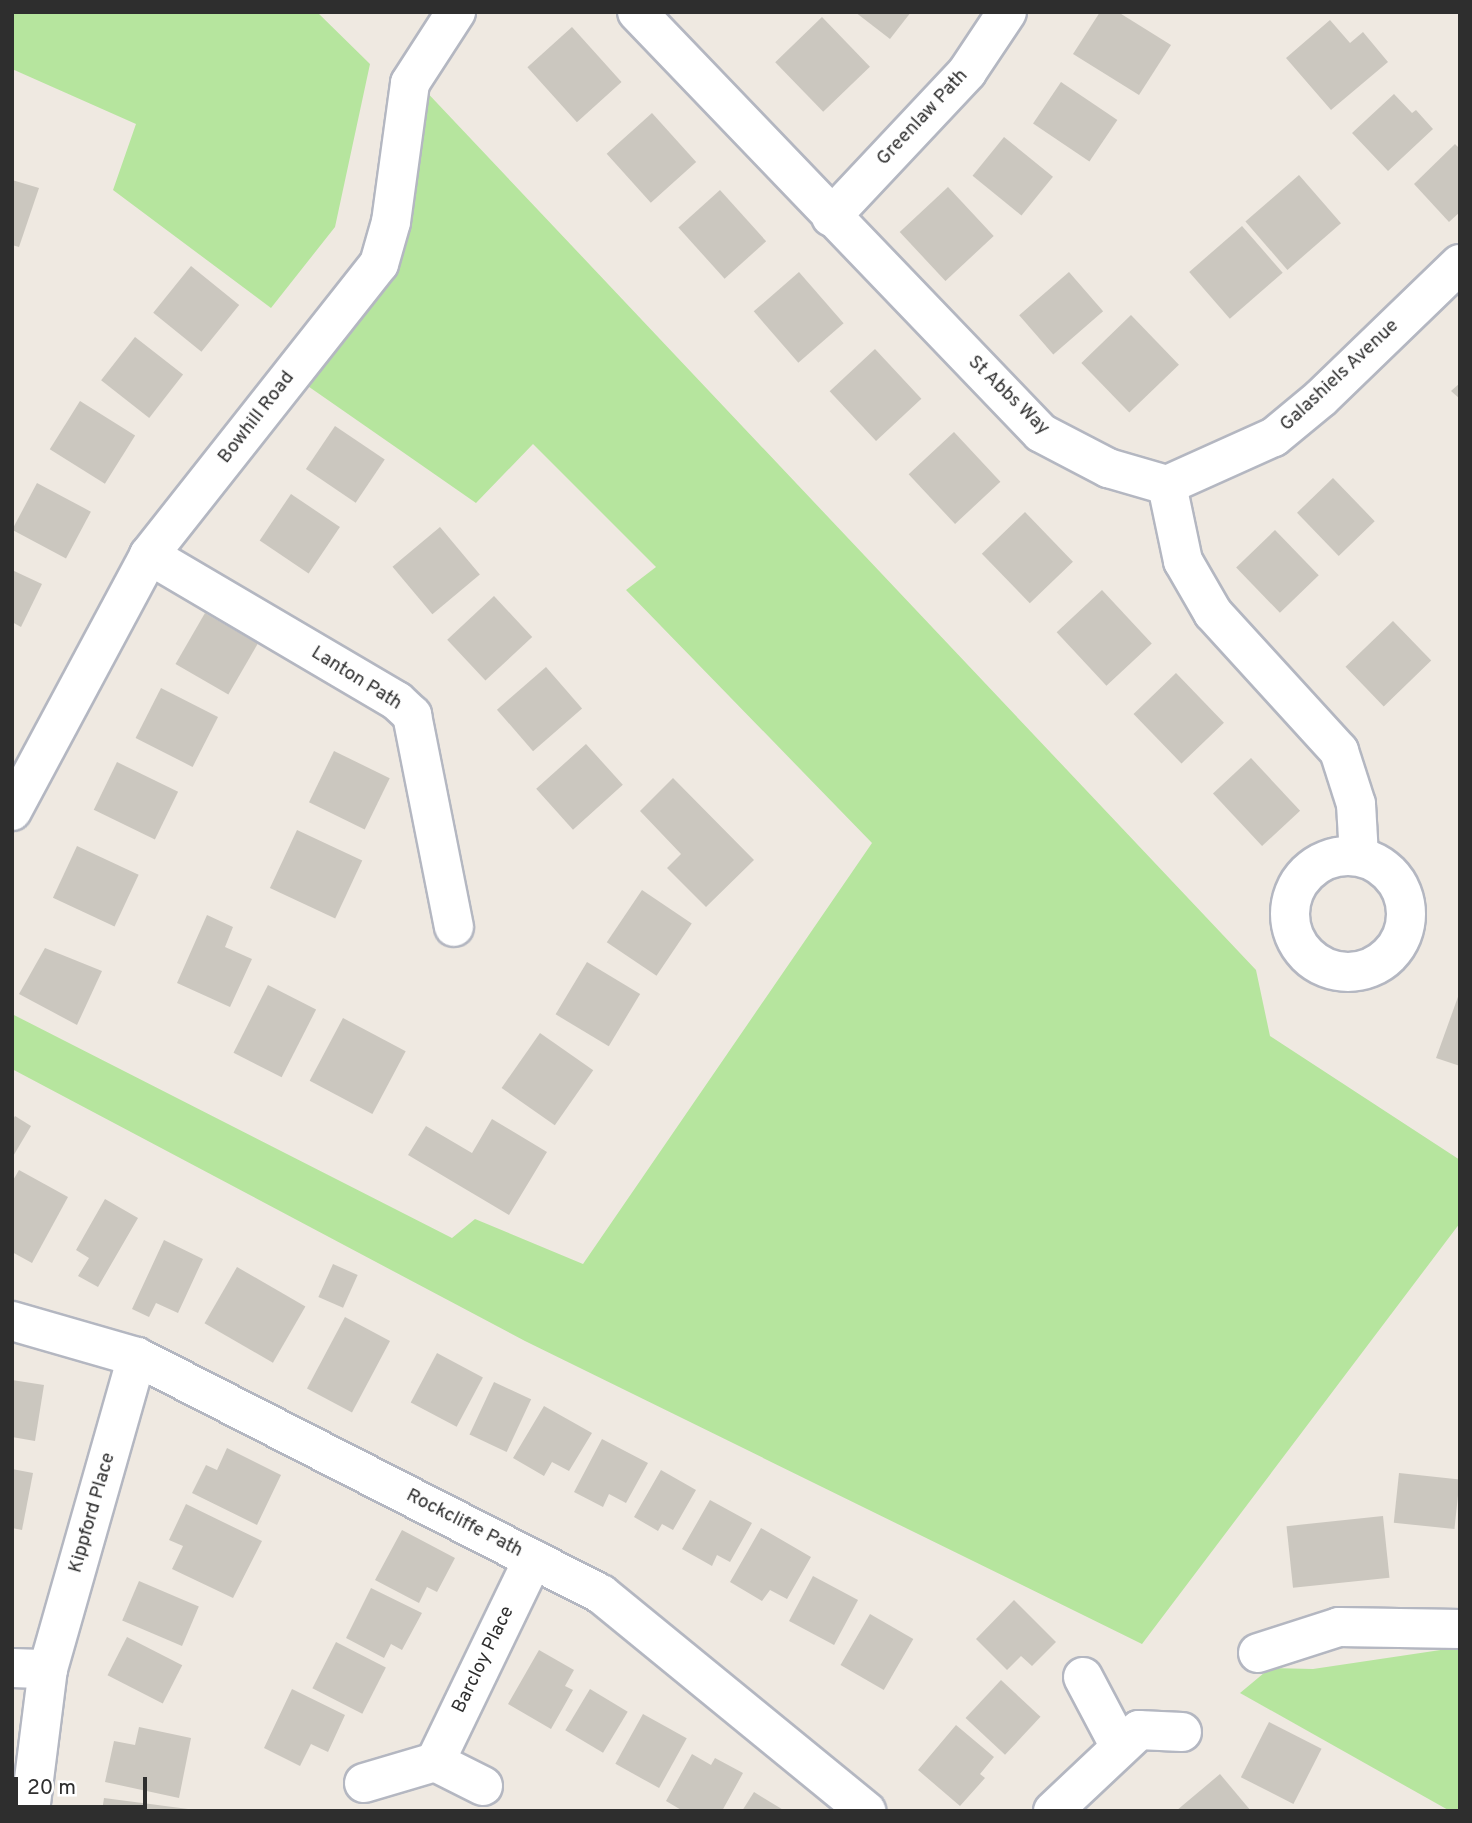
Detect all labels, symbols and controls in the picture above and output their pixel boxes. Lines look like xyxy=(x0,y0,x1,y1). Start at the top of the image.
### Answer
street label: Greenlaw Path xyxy=(873,65,973,171)
street label: Galashiels Avenue xyxy=(1276,315,1404,437)
street label: St Abbs Way xyxy=(962,351,1054,441)
street label: Bowhill Road xyxy=(214,367,300,469)
street label: Lanton Path xyxy=(306,642,406,716)
street label: Kippford Place xyxy=(65,1450,121,1576)
street label: Rockcliffe Path xyxy=(402,1485,526,1563)
street label: Barcloy Place xyxy=(448,1603,520,1717)
scale bar xyxy=(18,1764,150,1808)
text: 20 m xyxy=(27,1775,76,1802)

